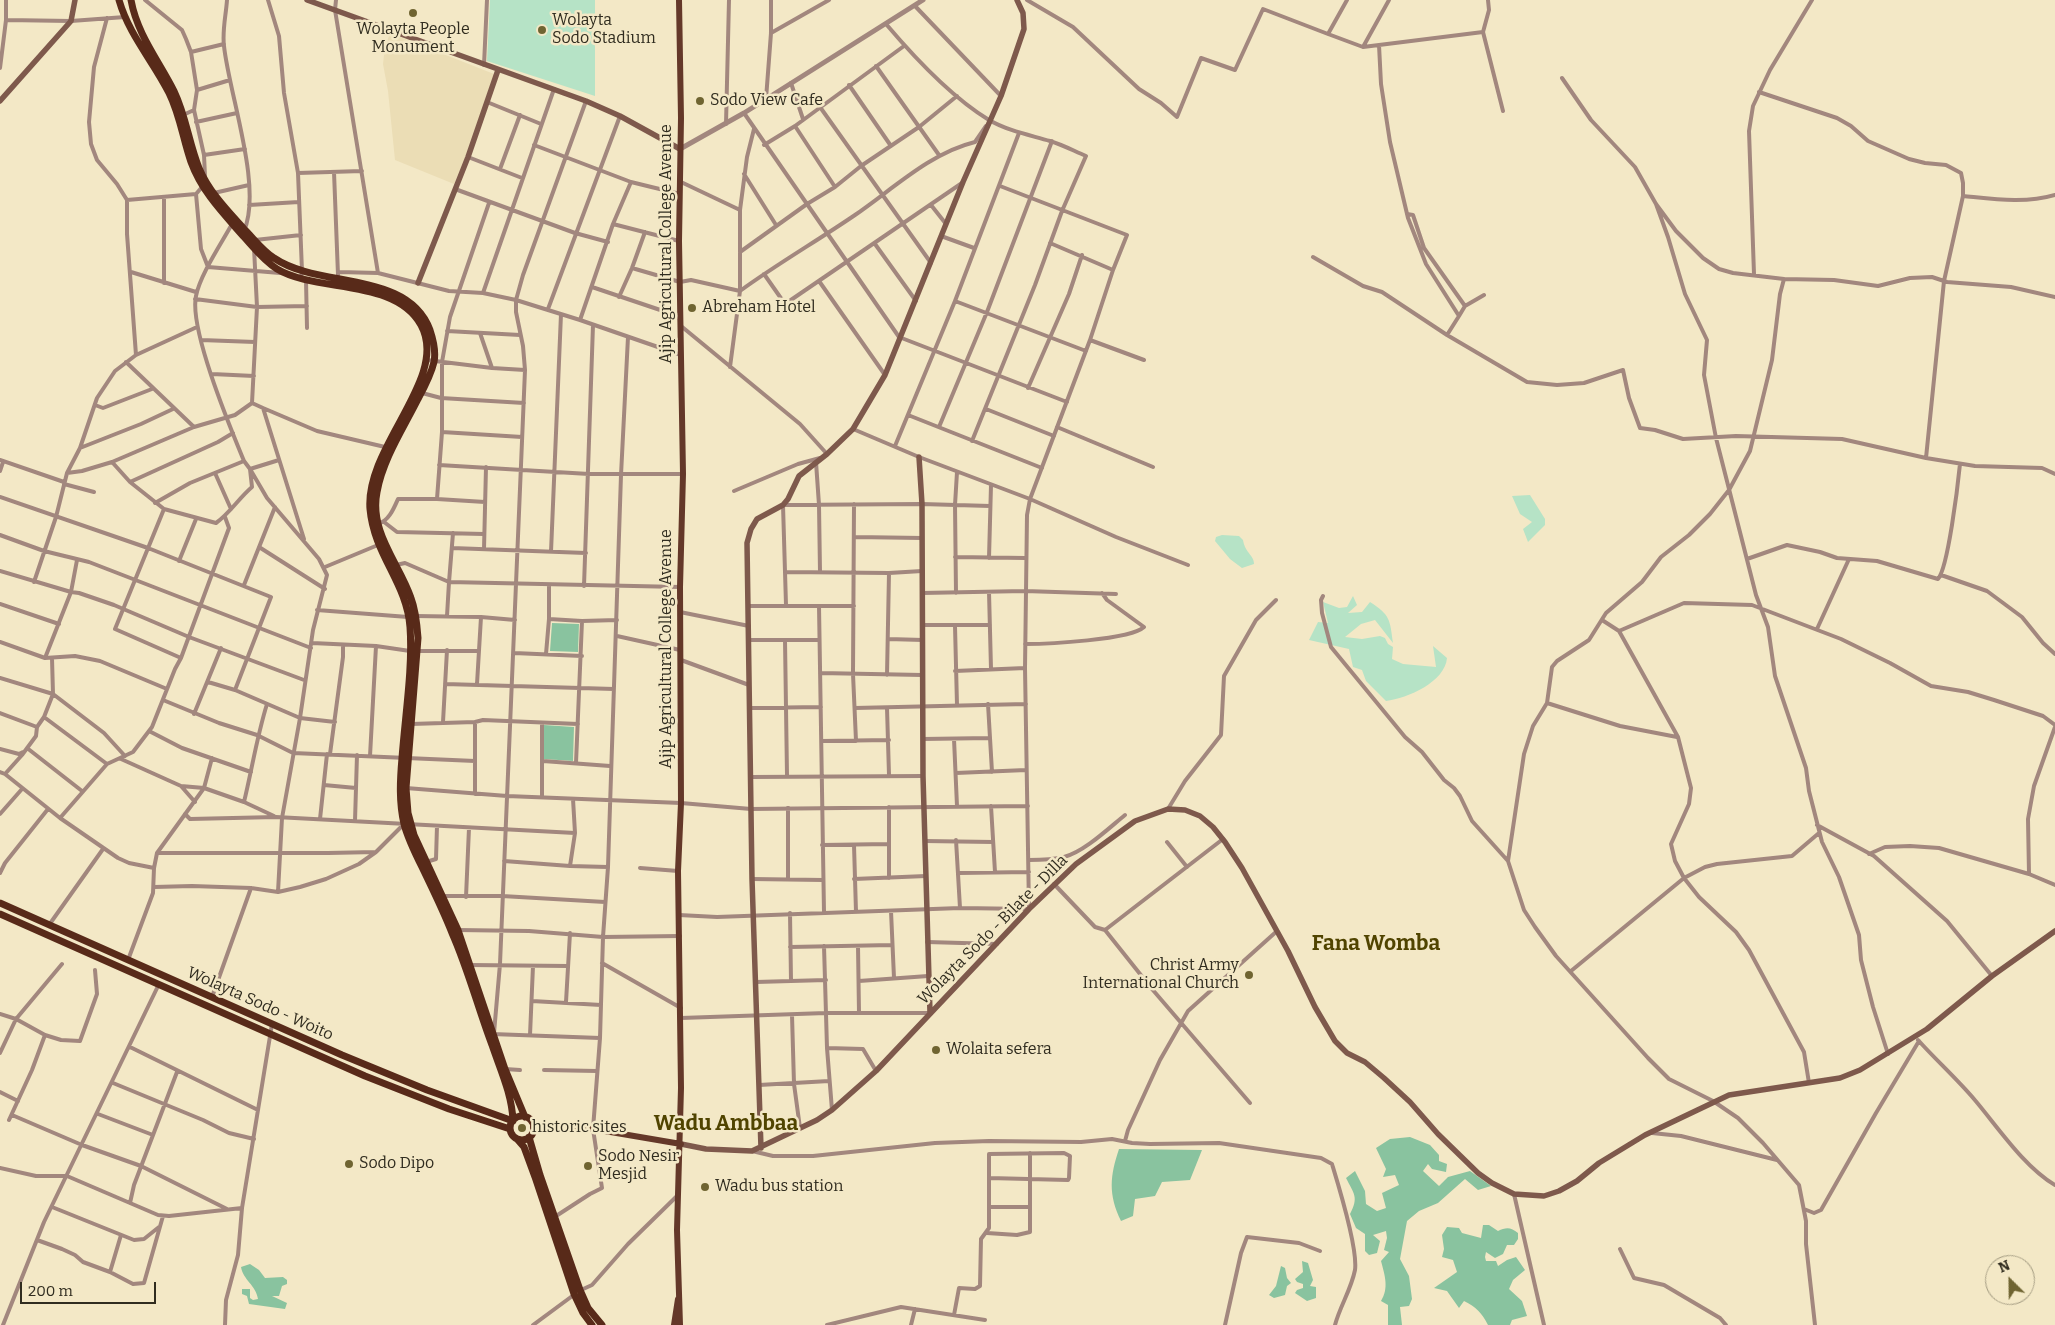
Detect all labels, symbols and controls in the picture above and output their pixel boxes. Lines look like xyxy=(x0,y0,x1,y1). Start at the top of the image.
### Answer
marker: Wolayta People Monument xyxy=(407,7,419,19)
place label: Wolayta Sodo Stadium xyxy=(552,11,656,49)
place label: Wolayta People Monument xyxy=(356,20,470,58)
marker: Wolayta Sodo Stadium xyxy=(536,24,548,36)
place label: Sodo View Cafe xyxy=(710,91,823,111)
marker: Sodo View Cafe xyxy=(694,95,706,107)
street label: Ajip Agricultural College Avenue xyxy=(657,124,677,364)
place label: Abreham Hotel xyxy=(702,298,816,318)
marker: Abreham Hotel xyxy=(686,302,698,314)
street label: Ajip Agricultural College Avenue xyxy=(657,529,677,769)
street label: Wolayta Sodo - Bilate - Dilla xyxy=(914,851,1072,1009)
district label: Fana Womba xyxy=(1312,931,1440,957)
place label: Christ Army International Church xyxy=(1082,956,1239,994)
street label: Wolayta Sodo - Woito xyxy=(184,963,336,1045)
marker: Christ Army International Church xyxy=(1243,969,1255,981)
place label: Wolaita sefera xyxy=(946,1040,1052,1060)
marker: Wolaita sefera xyxy=(930,1044,942,1056)
district label: Wadu Ambbaa xyxy=(654,1111,798,1137)
place label: historic sites xyxy=(532,1118,627,1138)
marker: historic sites xyxy=(516,1122,528,1134)
place label: Sodo Nesir Mesjid xyxy=(598,1147,679,1185)
place label: Sodo Dipo xyxy=(359,1154,434,1174)
marker: Sodo Dipo xyxy=(343,1158,355,1170)
marker: Sodo Nesir Mesjid xyxy=(582,1160,594,1172)
place label: Wadu bus station xyxy=(715,1177,843,1197)
marker: Wadu bus station xyxy=(699,1181,711,1193)
north arrow xyxy=(1985,1255,2035,1305)
text: N xyxy=(1996,1257,2013,1277)
scale bar xyxy=(22,1272,159,1304)
text: 200 m xyxy=(28,1282,73,1300)

